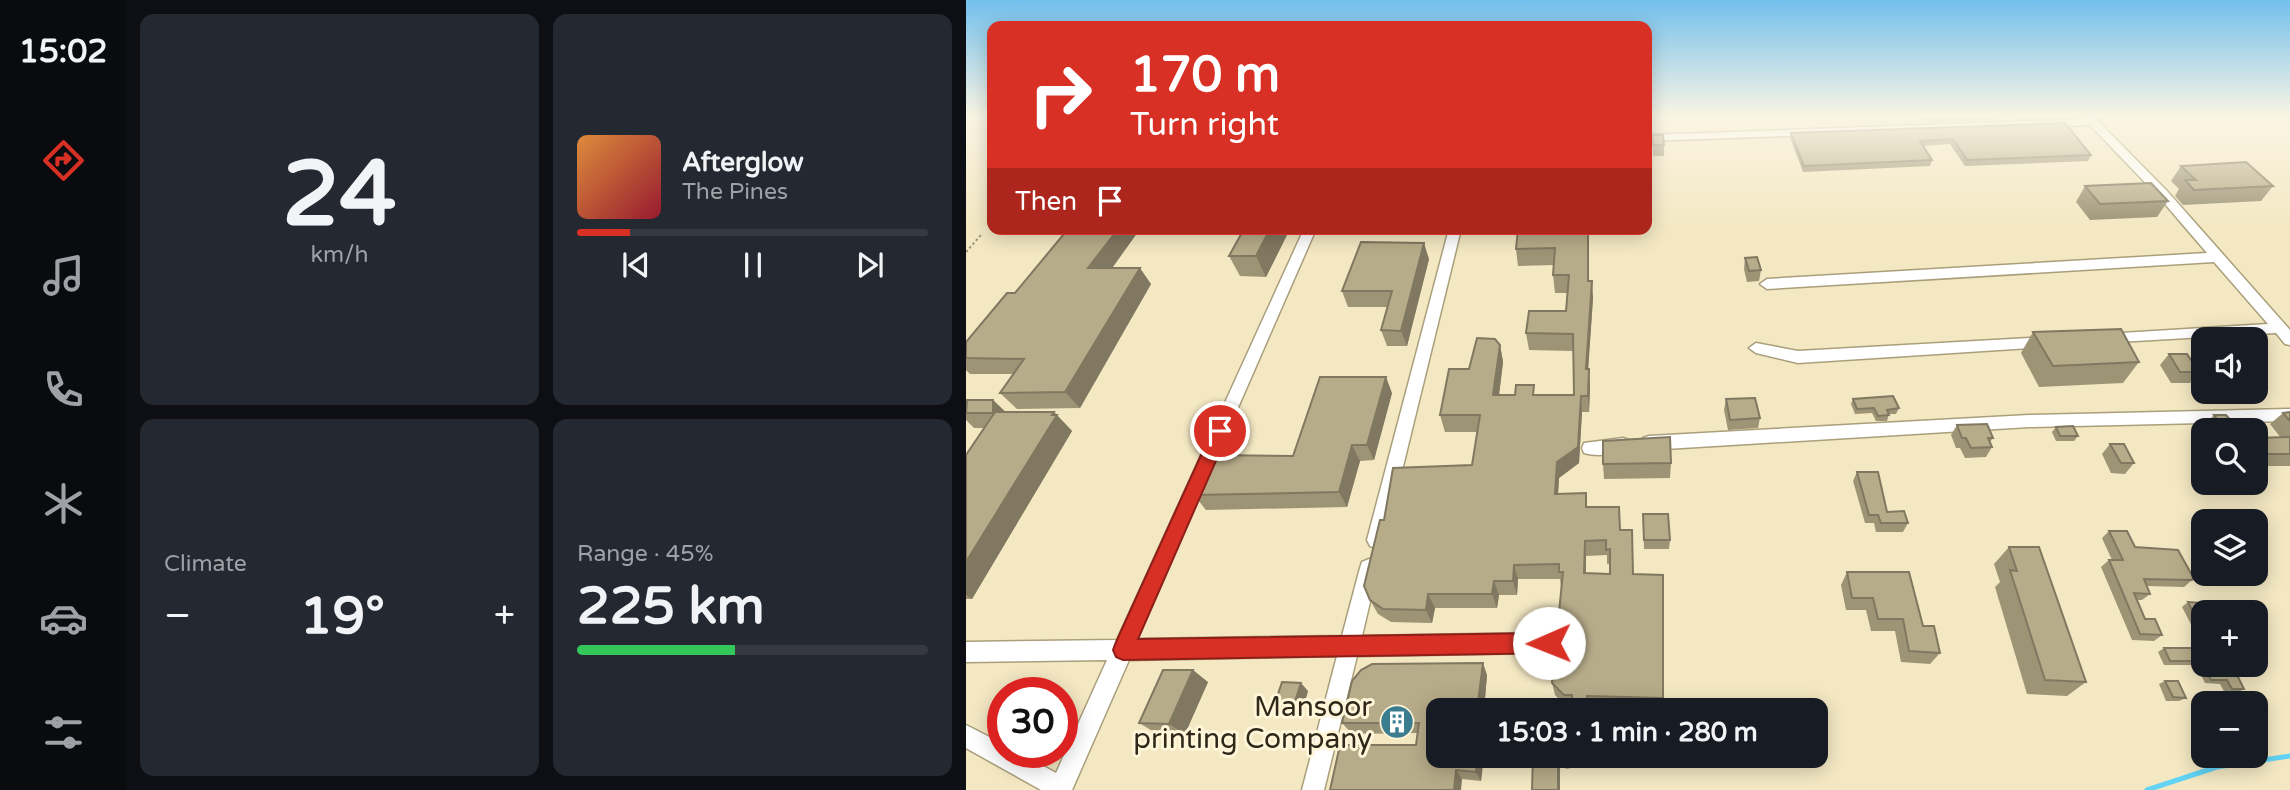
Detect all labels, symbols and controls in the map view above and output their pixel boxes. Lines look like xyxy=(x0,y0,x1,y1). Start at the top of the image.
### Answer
text: 15:02 xyxy=(19,33,107,71)
text: 170 m xyxy=(1130,46,1280,105)
icon: right xyxy=(1015,49,1106,140)
text: Turn right xyxy=(1130,106,1279,144)
icon: directions xyxy=(39,136,88,185)
text: 24 xyxy=(282,140,397,250)
text: Afterglow xyxy=(682,147,804,178)
text: The Pines xyxy=(682,178,788,206)
icon: arrive xyxy=(1091,182,1129,220)
text: Then xyxy=(1015,186,1077,217)
text: km/h xyxy=(311,241,368,269)
icon: previous xyxy=(617,246,655,284)
icon: pause xyxy=(734,246,772,284)
icon: next xyxy=(851,246,889,284)
icon: music xyxy=(39,251,88,300)
map controls xyxy=(2191,327,2268,768)
button: sound xyxy=(2191,327,2268,404)
icon: phone xyxy=(39,365,88,414)
pin xyxy=(1190,401,1250,461)
icon: arrive xyxy=(1201,412,1239,450)
button: search xyxy=(2191,418,2268,495)
icon: climate xyxy=(39,479,88,528)
button: layers xyxy=(2191,509,2268,586)
text: Range · 45% xyxy=(577,540,713,568)
text: Climate xyxy=(164,550,247,578)
text: 225 km xyxy=(577,575,765,638)
text: 19° xyxy=(300,585,385,648)
text: − xyxy=(164,593,191,639)
text: + xyxy=(494,593,515,639)
icon: car xyxy=(39,594,88,643)
button: + xyxy=(2191,600,2268,677)
position arrow xyxy=(1512,606,1586,680)
speed limit sign: 30 xyxy=(987,677,1078,768)
place label: Mansoor printing Company xyxy=(1133,690,1372,756)
button: − xyxy=(2191,691,2268,768)
building icon: Mansoor printing Company xyxy=(1378,703,1416,741)
icon: filters xyxy=(39,708,88,757)
text: 15:03 · 1 min · 280 m xyxy=(1496,717,1758,748)

